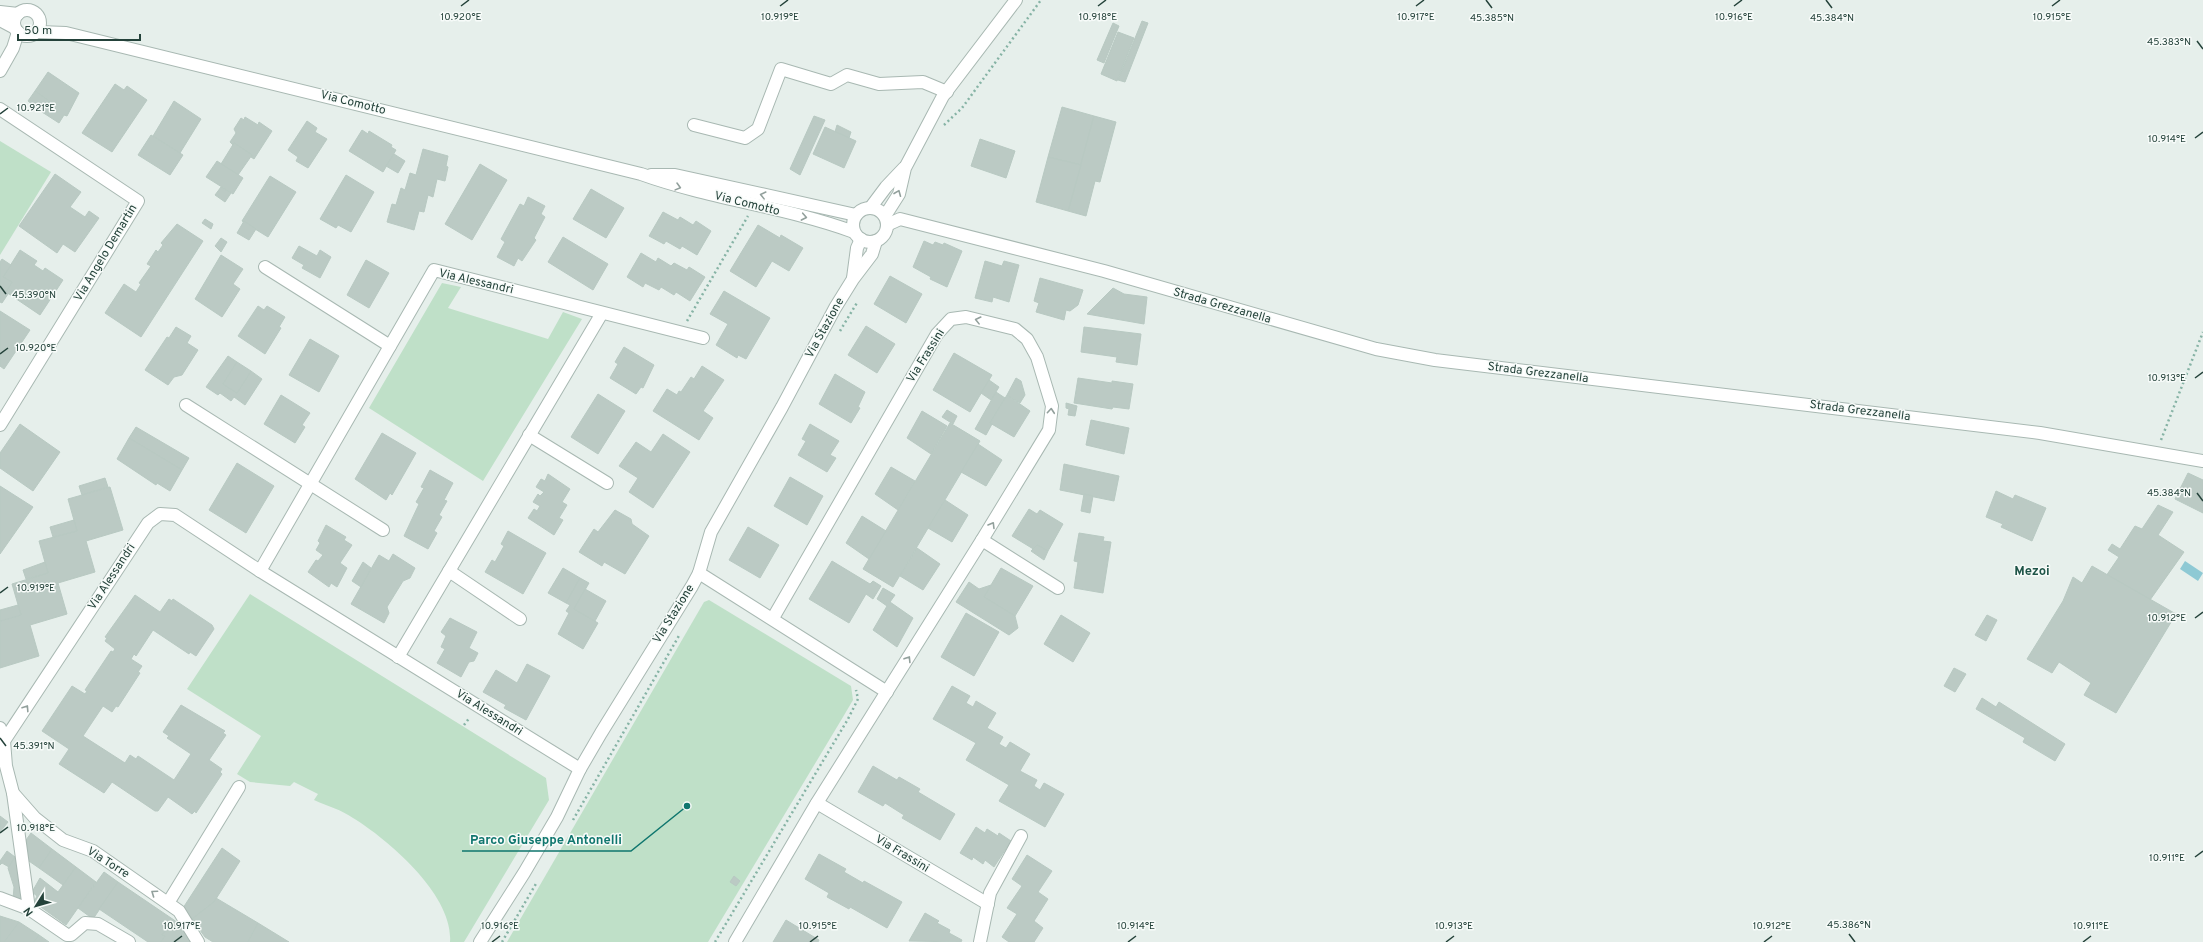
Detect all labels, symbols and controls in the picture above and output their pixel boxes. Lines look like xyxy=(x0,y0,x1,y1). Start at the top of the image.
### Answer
text: 10.920°E xyxy=(441,11,482,24)
text: 10.919°E xyxy=(761,11,799,24)
text: 10.918°E xyxy=(1079,11,1117,24)
text: 10.917°E xyxy=(1397,11,1435,24)
text: 10.916°E xyxy=(1715,11,1753,24)
text: 10.915°E xyxy=(2033,11,2071,24)
text: 45.385°N xyxy=(1470,12,1514,25)
text: 45.384°N xyxy=(1810,12,1854,25)
scale bar xyxy=(18,16,140,42)
text: 50 m xyxy=(24,23,52,39)
text: 45.383°N xyxy=(2147,36,2191,49)
street label: Via Comotto xyxy=(319,87,388,119)
text: 10.921°E xyxy=(17,102,55,115)
text: 10.914°E xyxy=(2148,133,2186,146)
one-way arrow xyxy=(674,182,681,191)
street label: Via Comotto xyxy=(713,188,782,220)
one-way arrow xyxy=(893,190,901,197)
one-way arrow xyxy=(760,191,767,200)
street label: Via Angelo Demartin xyxy=(71,201,141,305)
one-way arrow xyxy=(801,212,807,220)
street label: Via Alessandri xyxy=(437,266,515,298)
street label: Strada Grezzanella xyxy=(1171,284,1273,328)
text: 45.390°N xyxy=(12,289,56,302)
street label: Via Stazione xyxy=(802,295,848,361)
one-way arrow xyxy=(975,316,982,325)
street label: Via Frassini xyxy=(903,326,949,386)
text: 10.920°E xyxy=(16,342,57,355)
street label: Strada Grezzanella xyxy=(1487,359,1589,387)
text: 10.913°E xyxy=(2148,372,2186,385)
street label: Strada Grezzanella xyxy=(1809,397,1911,425)
one-way arrow xyxy=(1046,408,1055,414)
text: 45.384°N xyxy=(2147,487,2191,500)
one-way arrow xyxy=(987,522,994,529)
street label: Via Alessandri xyxy=(85,541,139,613)
district label: Mezoi xyxy=(2014,564,2050,580)
street label: Via Stazione xyxy=(649,581,699,647)
text: 10.919°E xyxy=(17,582,55,595)
text: 10.912°E xyxy=(2148,612,2186,625)
one-way arrow xyxy=(903,656,911,663)
street label: Via Alessandri xyxy=(452,686,526,740)
one-way arrow xyxy=(21,705,29,712)
text: 45.391°N xyxy=(13,740,55,753)
text: 10.918°E xyxy=(17,822,55,835)
callout: Parco Giuseppe Antonelli xyxy=(462,826,631,851)
street label: Via Frassini xyxy=(872,832,932,876)
text: Parco Giuseppe Antonelli xyxy=(470,833,622,849)
street label: Via Torre xyxy=(84,844,132,882)
text: 10.911°E xyxy=(2149,852,2185,865)
north arrow xyxy=(16,886,56,926)
one-way arrow xyxy=(152,891,159,898)
text: N xyxy=(21,904,37,919)
text: 45.386°N xyxy=(1827,919,1871,932)
text: 10.917°E xyxy=(163,920,201,933)
text: 10.916°E xyxy=(481,920,519,933)
text: 10.915°E xyxy=(799,920,837,933)
text: 10.914°E xyxy=(1117,920,1155,933)
text: 10.913°E xyxy=(1435,920,1473,933)
text: 10.912°E xyxy=(1753,920,1791,933)
text: 10.911°E xyxy=(2073,920,2109,933)

